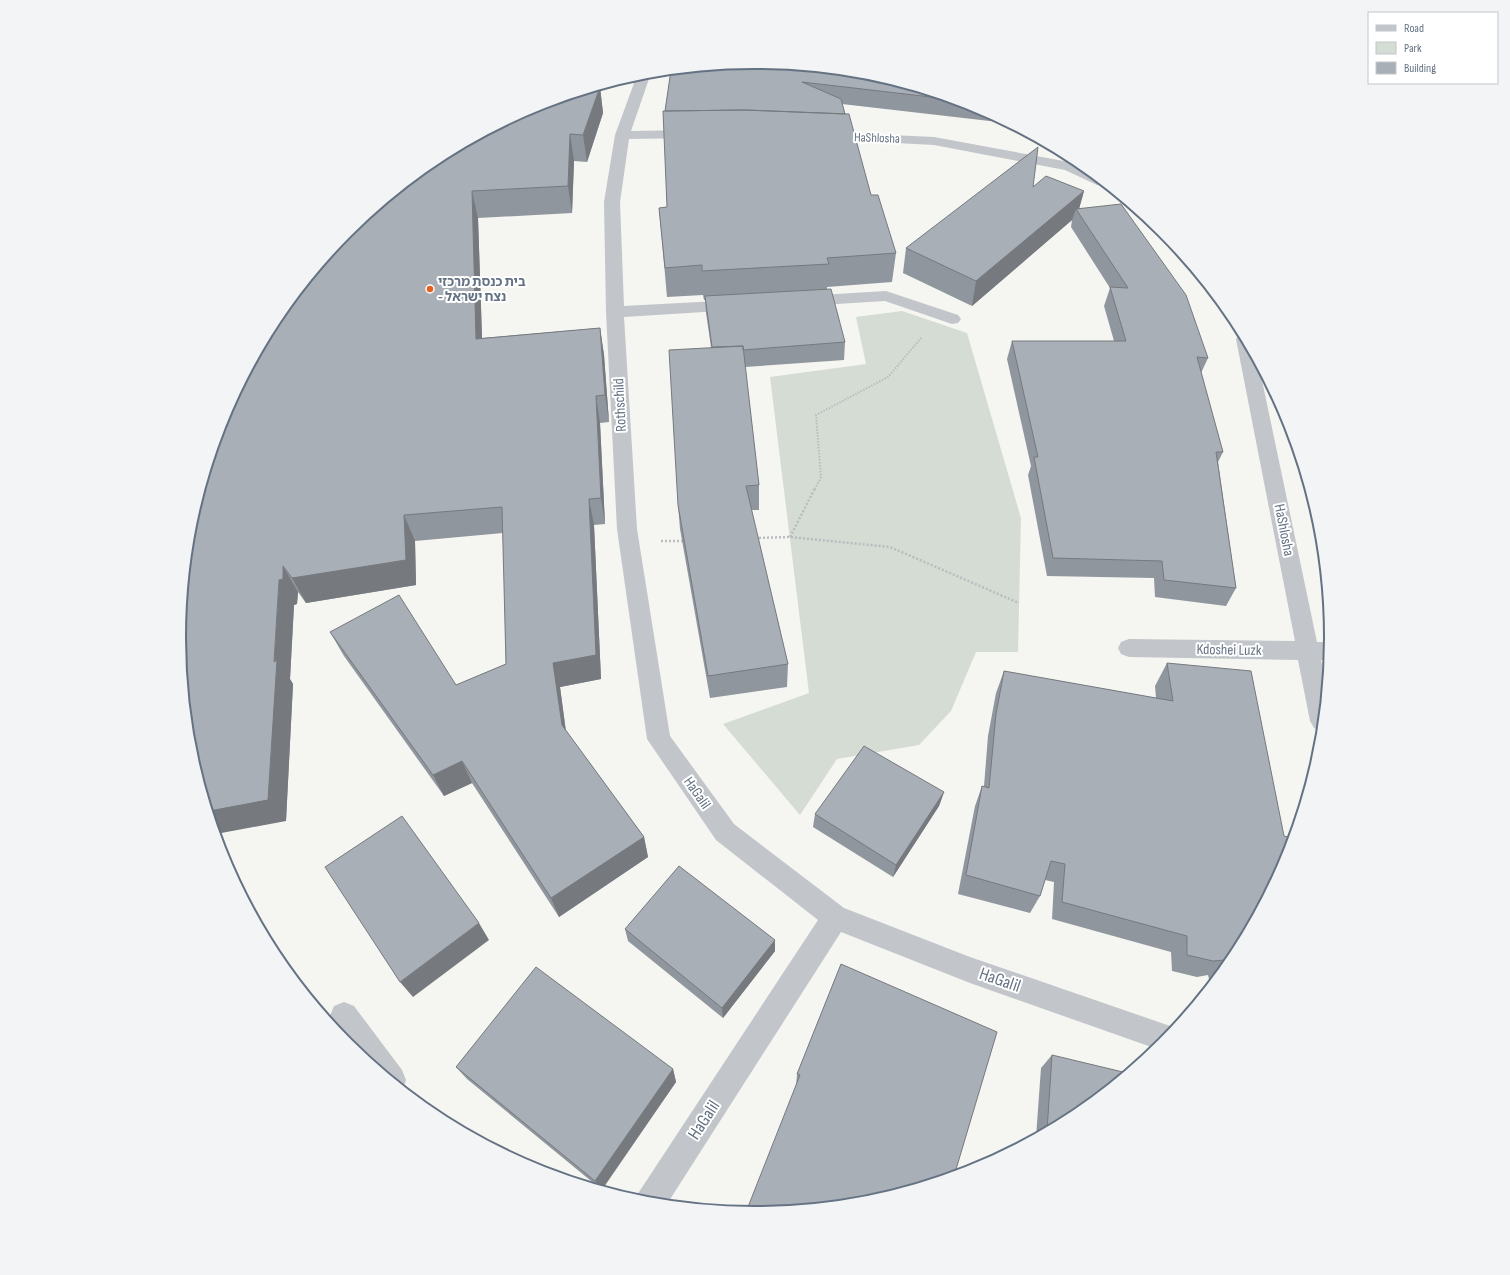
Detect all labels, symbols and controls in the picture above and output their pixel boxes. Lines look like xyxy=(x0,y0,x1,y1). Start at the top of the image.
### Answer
legend xyxy=(1368,12,1498,84)
text: Road xyxy=(1404,21,1424,36)
text: Park xyxy=(1404,41,1422,56)
text: Building xyxy=(1404,61,1436,76)
street label: HaShlosha xyxy=(854,129,900,147)
place label: בית כנסת מרכזי - נצח ישראל xyxy=(438,274,526,305)
marker: בית כנסת מרכזי - נצח ישראל xyxy=(425,284,435,294)
street label: Rothschild xyxy=(609,378,631,432)
street label: HaShlosha xyxy=(1270,502,1298,558)
street label: Kdoshei Luzk xyxy=(1196,640,1262,660)
street label: HaGalil xyxy=(679,773,715,813)
street label: HaGalil xyxy=(977,963,1023,997)
street label: HaGalil xyxy=(684,1097,724,1143)

